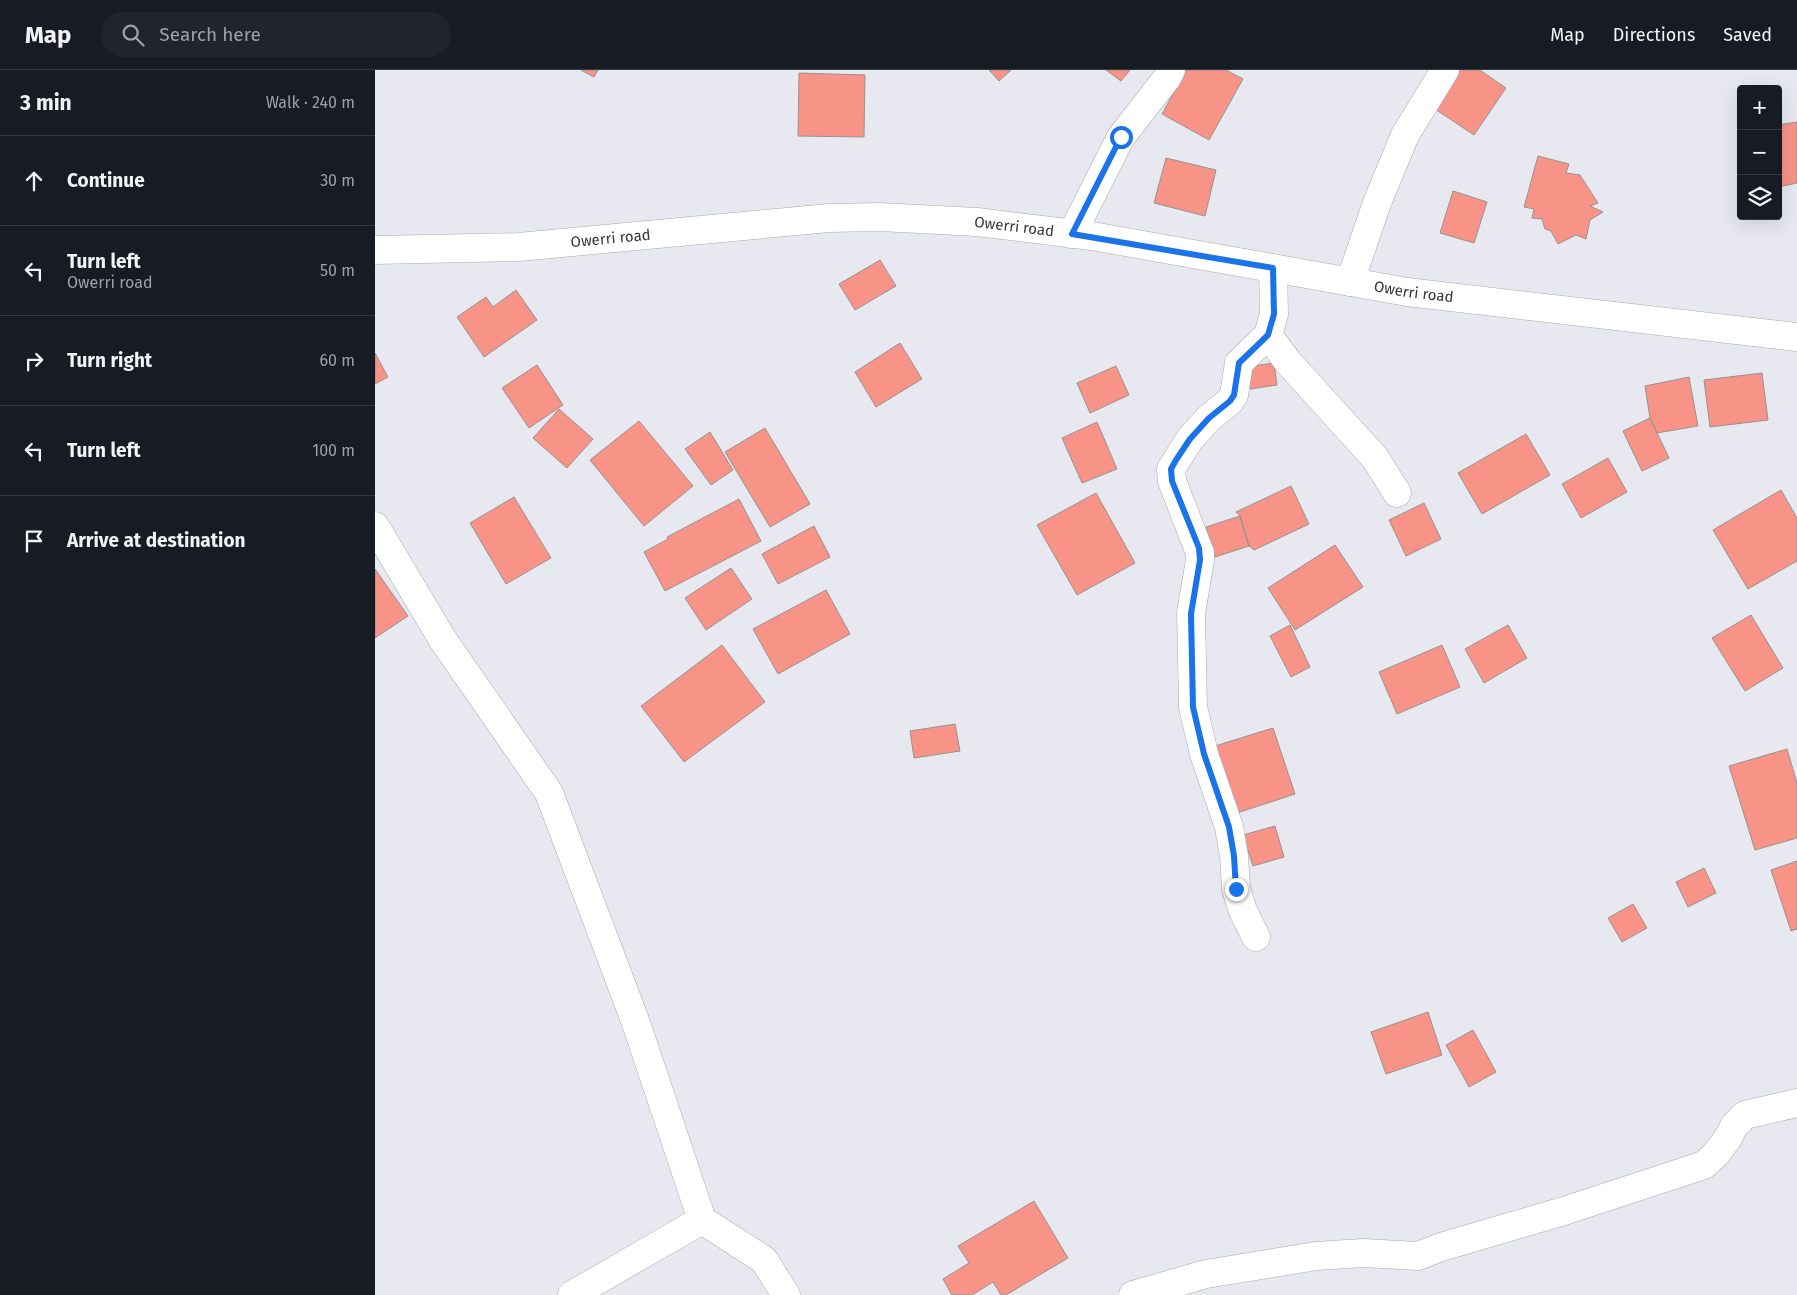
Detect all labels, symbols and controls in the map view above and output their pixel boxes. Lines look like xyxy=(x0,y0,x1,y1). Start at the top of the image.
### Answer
search box xyxy=(101,12,451,57)
text: Map xyxy=(25,21,71,49)
icon: search xyxy=(119,21,147,49)
text: Search here xyxy=(159,23,261,46)
text: Map xyxy=(1550,24,1585,46)
text: Directions xyxy=(1613,24,1695,46)
text: Saved xyxy=(1723,24,1772,46)
map controls xyxy=(1737,85,1782,220)
button: + xyxy=(1737,85,1782,130)
text: 3 min xyxy=(20,90,72,116)
text: Walk · 240 m xyxy=(266,93,355,112)
route start xyxy=(1110,126,1133,149)
button: − xyxy=(1737,130,1782,175)
icon: ahead xyxy=(20,167,48,195)
text: Continue xyxy=(67,169,145,192)
text: 30 m xyxy=(320,171,355,190)
button: layers xyxy=(1737,175,1782,220)
street label: Owerri road xyxy=(973,213,1055,240)
street label: Owerri road xyxy=(570,226,651,251)
text: Turn left xyxy=(67,250,141,273)
icon: left xyxy=(20,257,48,285)
text: 50 m xyxy=(320,261,355,280)
text: Owerri road xyxy=(67,273,153,292)
street label: Owerri road xyxy=(1372,277,1455,306)
icon: right xyxy=(20,347,48,375)
text: Turn right xyxy=(67,349,152,372)
text: 60 m xyxy=(320,351,355,370)
icon: left xyxy=(20,437,48,465)
text: Turn left xyxy=(67,439,141,462)
text: 100 m xyxy=(312,441,355,460)
icon: arrive xyxy=(20,527,48,555)
text: Arrive at destination xyxy=(67,529,246,552)
route end xyxy=(1225,878,1248,901)

